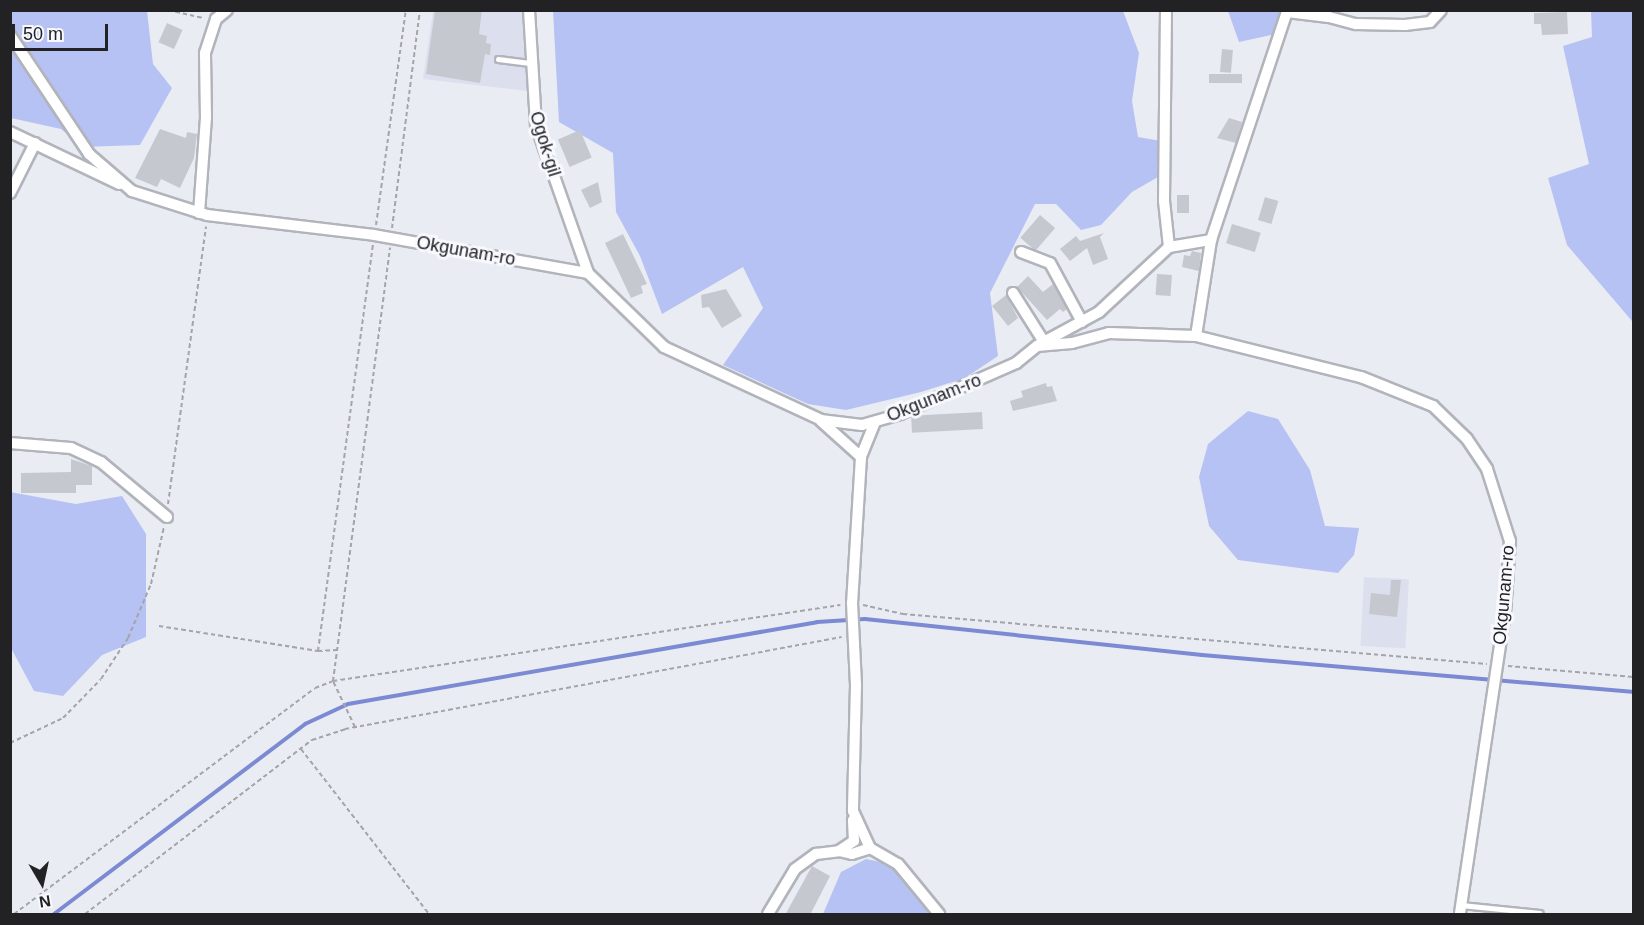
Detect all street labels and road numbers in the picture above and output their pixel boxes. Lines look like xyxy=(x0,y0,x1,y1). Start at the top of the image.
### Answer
street label: Ogok-gil xyxy=(525,109,565,179)
street label: Okgunam-ro xyxy=(415,232,517,270)
street label: Okgunam-ro xyxy=(884,369,984,427)
street label: Okgunam-ro xyxy=(1489,544,1519,646)

